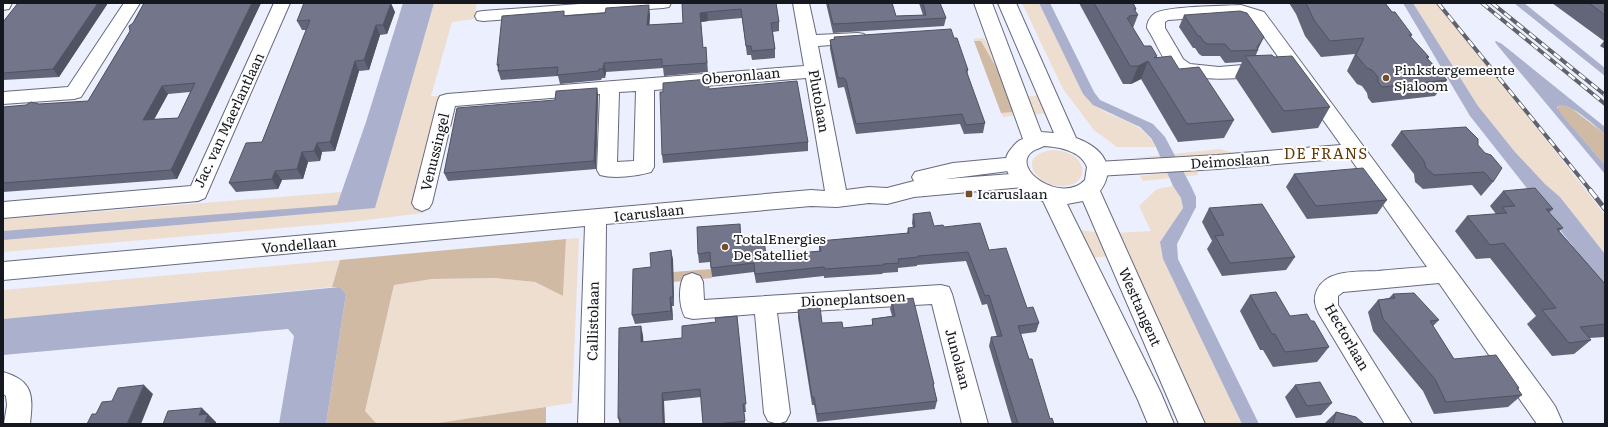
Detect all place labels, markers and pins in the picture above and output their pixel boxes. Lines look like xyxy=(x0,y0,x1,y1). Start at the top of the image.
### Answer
place label: Pinkstergemeente Sjaloom xyxy=(1394,59,1515,95)
marker: Pinkstergemeente Sjaloom xyxy=(1381,73,1391,83)
place label: Icaruslaan xyxy=(977,183,1048,203)
marker: Icaruslaan xyxy=(964,189,974,199)
place label: TotalEnergies De Satelliet xyxy=(733,228,826,264)
marker: TotalEnergies De Satelliet xyxy=(720,242,730,252)

